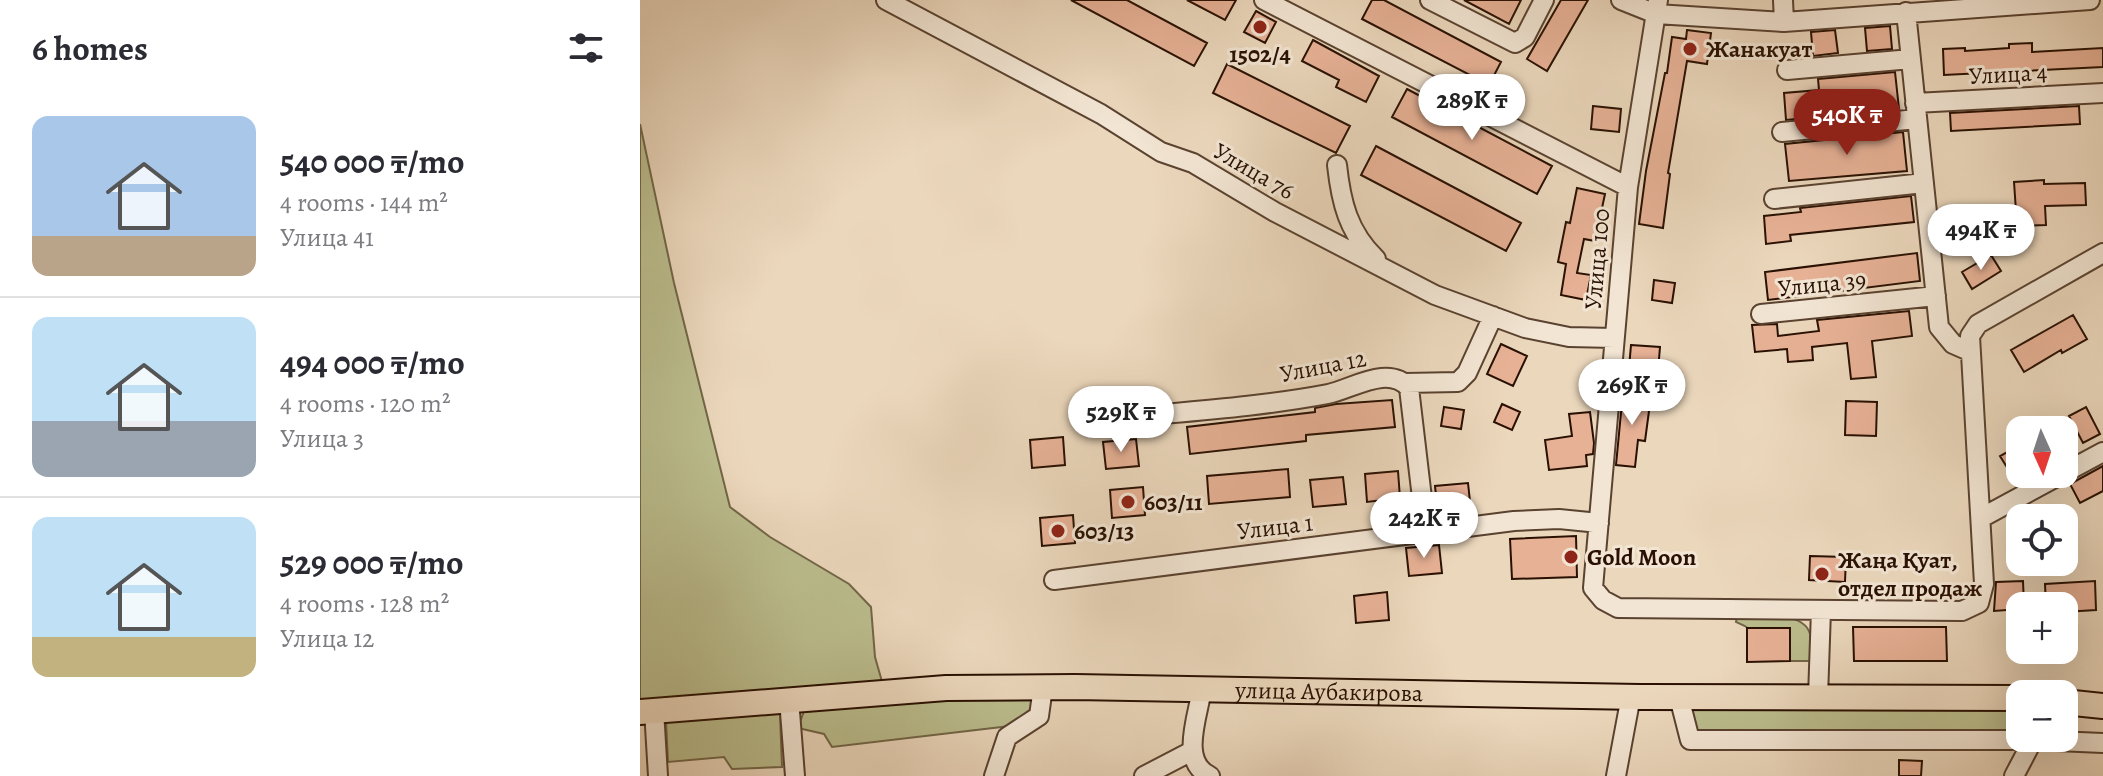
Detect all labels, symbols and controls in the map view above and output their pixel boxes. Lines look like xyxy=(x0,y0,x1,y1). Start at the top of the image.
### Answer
marker: 1502/4 xyxy=(1251,18,1269,36)
text: 6 homes xyxy=(32,25,148,72)
icon: filters xyxy=(564,26,608,70)
place label: Жанакуат xyxy=(1706,33,1812,65)
place label: 1502/4 xyxy=(1229,38,1291,70)
marker: Жанакуат xyxy=(1681,40,1699,58)
street label: Улица 4 xyxy=(1968,56,2048,92)
pin: 289K ₸ xyxy=(1407,74,1537,142)
text: 289K ₸ xyxy=(1436,82,1508,117)
pin: 540K ₸ xyxy=(1782,89,1912,157)
text: 540K ₸ xyxy=(1812,97,1882,132)
street label: Улица 76 xyxy=(1208,135,1300,207)
text: 540 000 ₸/mo xyxy=(280,138,465,185)
icon: home xyxy=(96,148,192,244)
text: 4 rooms · 144 m² xyxy=(280,185,448,220)
pin: 494K ₸ xyxy=(1916,204,2046,272)
street label: Улица 100 xyxy=(1577,207,1617,311)
text: 494K ₸ xyxy=(1946,212,2016,247)
text: Улица 41 xyxy=(280,220,374,255)
street label: Улица 39 xyxy=(1776,263,1868,305)
text: 494 000 ₸/mo xyxy=(280,339,465,386)
street label: Улица 12 xyxy=(1277,342,1369,390)
icon: home xyxy=(96,349,192,445)
pin: 269K ₸ xyxy=(1567,359,1697,427)
text: 269K ₸ xyxy=(1596,367,1668,402)
text: 4 rooms · 120 m² xyxy=(280,386,450,421)
pin: 529K ₸ xyxy=(1056,386,1186,454)
text: 529K ₸ xyxy=(1086,394,1156,429)
north arrow xyxy=(2006,416,2078,488)
map controls xyxy=(2006,416,2078,752)
text: Улица 3 xyxy=(280,421,364,456)
place label: 603/11 xyxy=(1144,486,1203,518)
pin: 242K ₸ xyxy=(1359,492,1489,560)
marker: 603/11 xyxy=(1119,493,1137,511)
text: 242K ₸ xyxy=(1388,500,1460,535)
button: locate xyxy=(2006,504,2078,576)
street label: Улица 1 xyxy=(1235,507,1315,547)
place label: 603/13 xyxy=(1074,515,1134,547)
marker: 603/13 xyxy=(1049,522,1067,540)
text: 529 000 ₸/mo xyxy=(280,539,464,586)
place label: Gold Moon xyxy=(1587,541,1697,573)
place label: Жаңа Қуат, отдел продаж xyxy=(1838,544,1983,604)
marker: Gold Moon xyxy=(1562,548,1580,566)
icon: home xyxy=(96,549,192,645)
marker: Жаңа Қуат, отдел продаж xyxy=(1813,565,1831,583)
text: 4 rooms · 128 m² xyxy=(280,586,449,621)
button: + xyxy=(2006,592,2078,664)
text: Улица 12 xyxy=(280,621,374,656)
street label: улица Аубакирова xyxy=(1234,674,1423,709)
button: − xyxy=(2006,680,2078,752)

